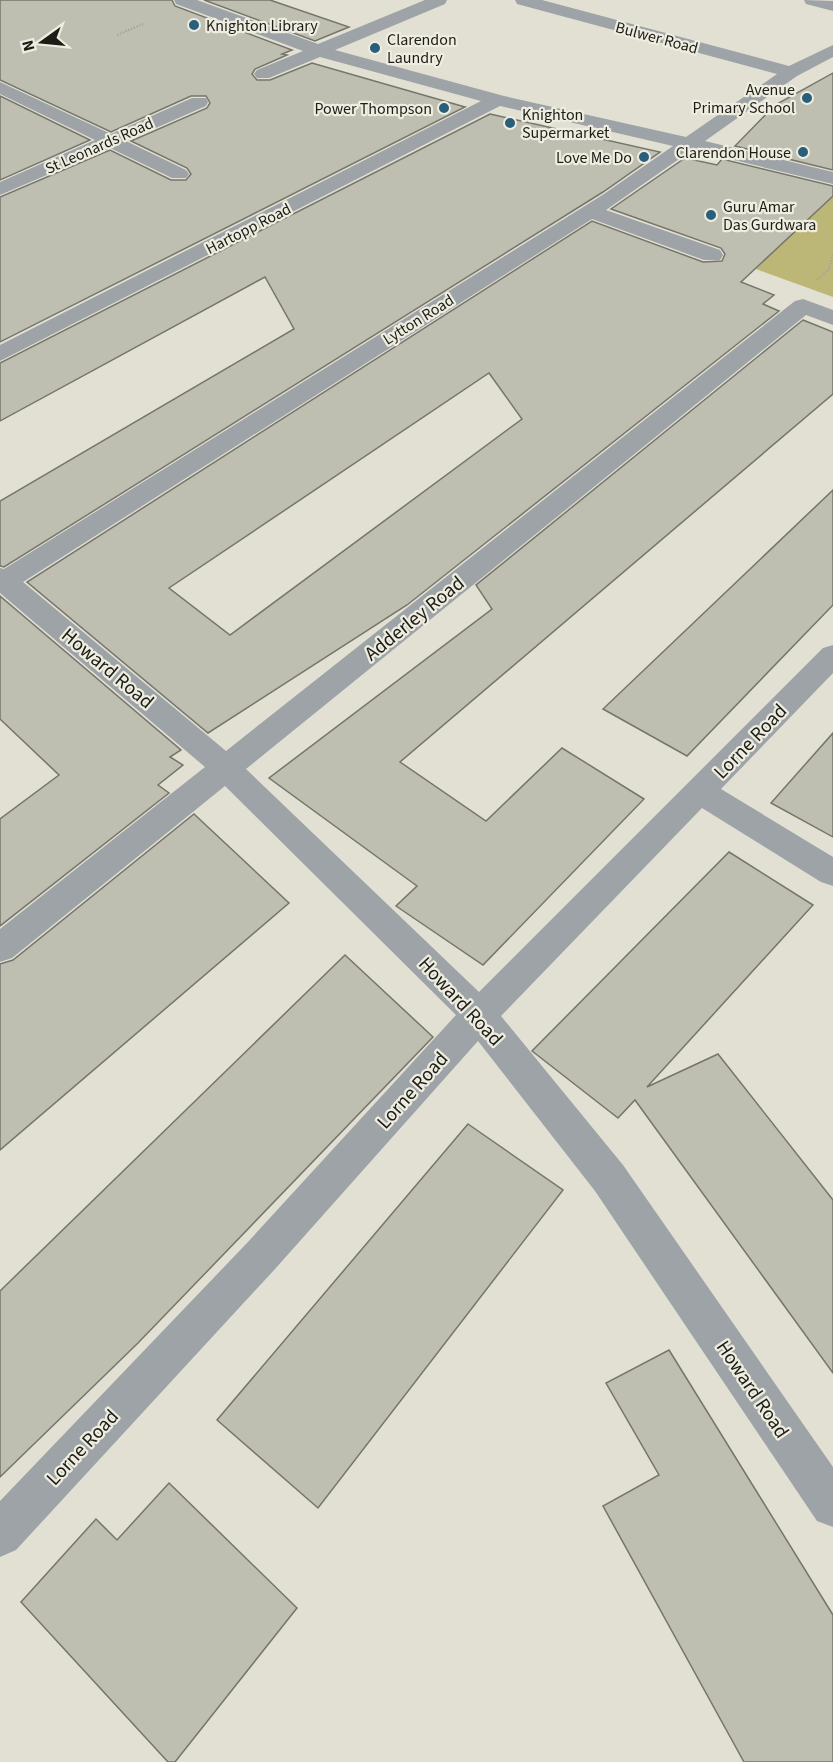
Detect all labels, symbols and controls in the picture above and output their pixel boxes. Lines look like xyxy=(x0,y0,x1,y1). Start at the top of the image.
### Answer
north arrow xyxy=(12,12,72,72)
place label: Knighton Library xyxy=(206,15,318,37)
street label: Bulwer Road xyxy=(613,16,700,60)
marker: Knighton Library xyxy=(187,18,201,32)
place label: Clarendon Laundry xyxy=(387,29,457,69)
text: N xyxy=(16,38,40,54)
marker: Clarendon Laundry xyxy=(368,41,382,55)
place label: Avenue Primary School xyxy=(693,79,795,119)
marker: Avenue Primary School xyxy=(800,91,814,105)
place label: Power Thompson xyxy=(314,98,432,120)
marker: Power Thompson xyxy=(437,101,451,115)
place label: Knighton Supermarket xyxy=(522,104,610,144)
street label: St Leonards Road xyxy=(42,112,157,180)
marker: Knighton Supermarket xyxy=(503,116,517,130)
place label: Clarendon House xyxy=(676,142,791,164)
marker: Clarendon House xyxy=(796,145,810,159)
place label: Love Me Do xyxy=(556,147,632,169)
marker: Love Me Do xyxy=(637,150,651,164)
place label: Guru Amar Das Gurdwara xyxy=(723,196,816,236)
street label: Hartopp Road xyxy=(202,198,295,260)
marker: Guru Amar Das Gurdwara xyxy=(704,208,718,222)
street label: Lytton Road xyxy=(379,289,458,350)
street label: Adderley Road xyxy=(359,570,471,668)
street label: Howard Road xyxy=(55,622,160,716)
street label: Lorne Road xyxy=(708,698,794,786)
street label: Howard Road xyxy=(412,951,509,1052)
street label: Lorne Road xyxy=(371,1046,455,1135)
street label: Howard Road xyxy=(709,1335,795,1444)
street label: Lorne Road xyxy=(40,1403,125,1492)

